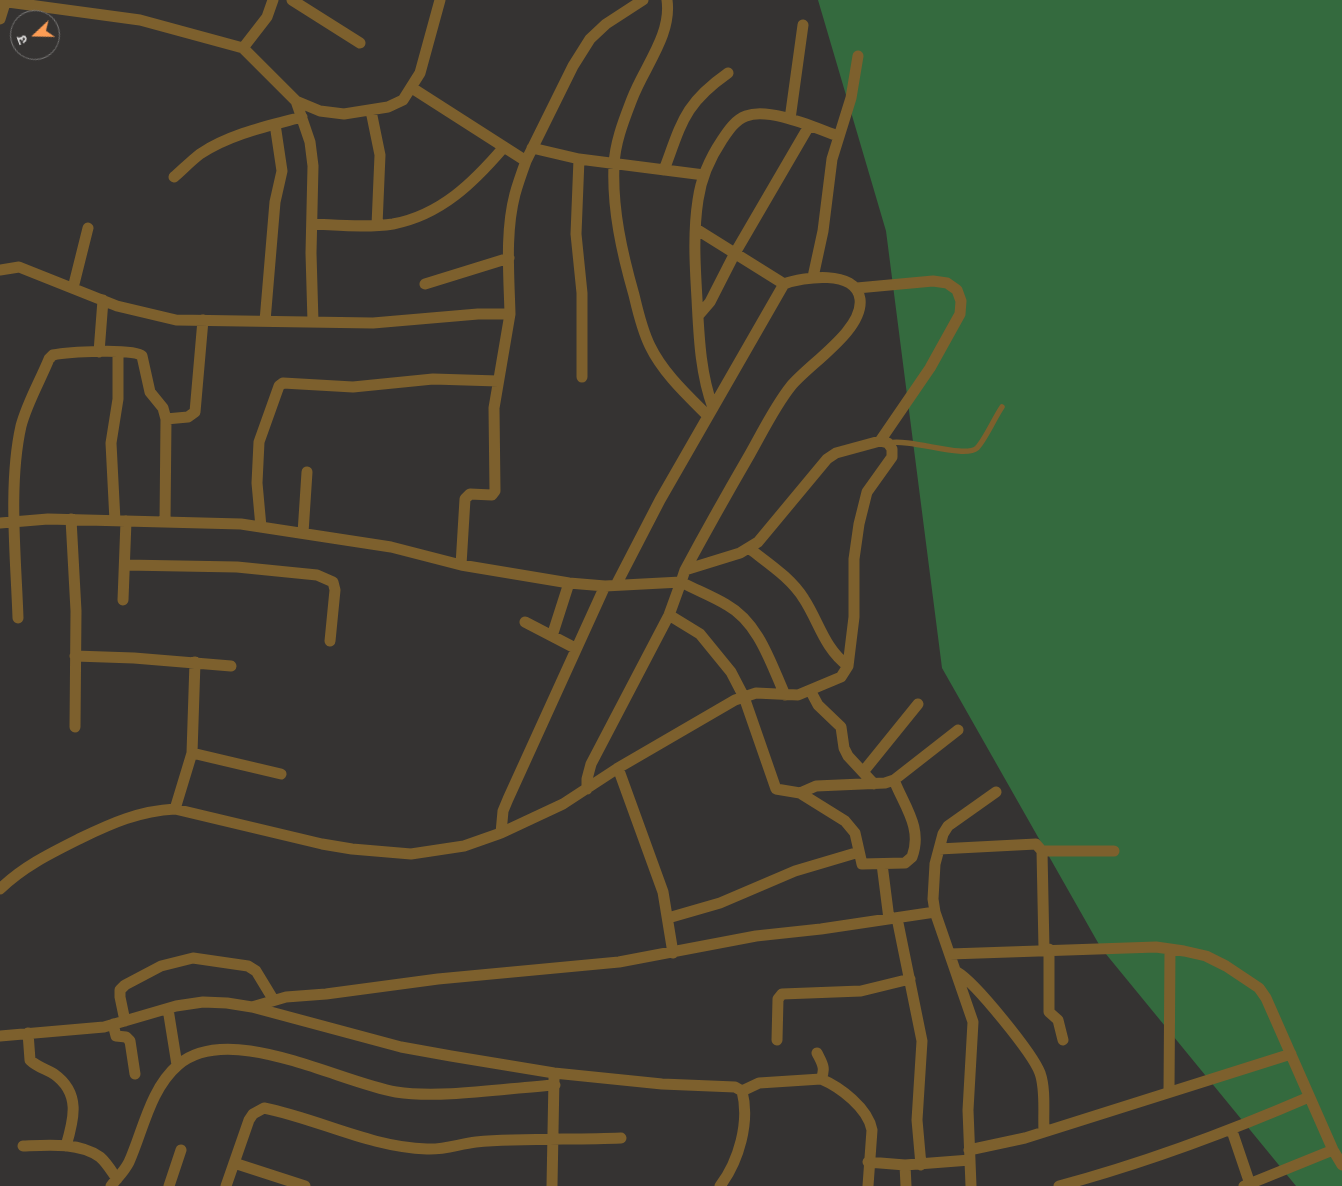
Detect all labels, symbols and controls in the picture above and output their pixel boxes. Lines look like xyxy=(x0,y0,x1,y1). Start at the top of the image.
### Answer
north arrow xyxy=(10,10,60,60)
text: उ xyxy=(12,33,32,47)

